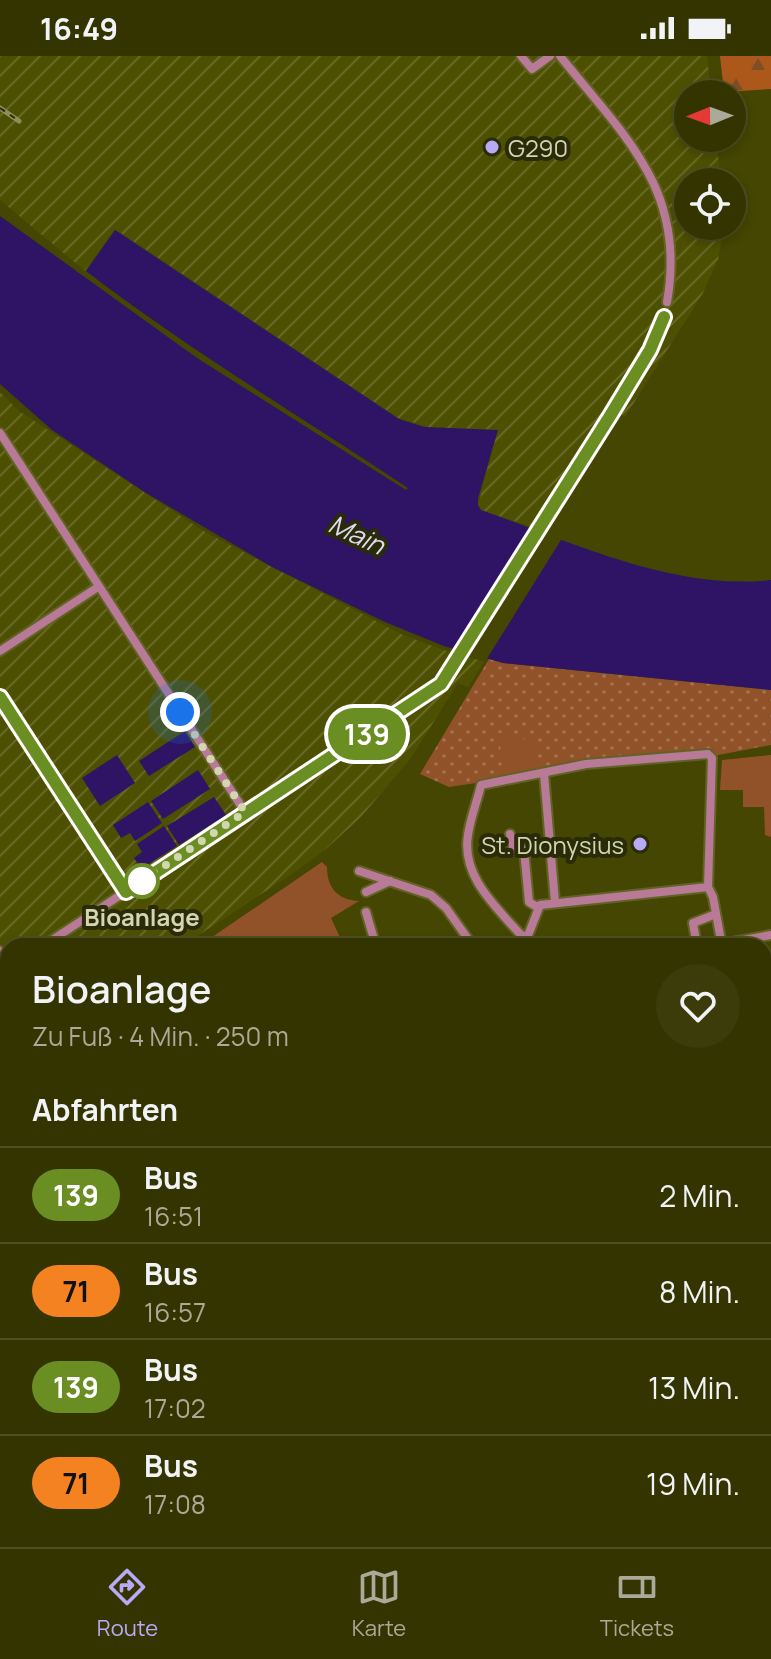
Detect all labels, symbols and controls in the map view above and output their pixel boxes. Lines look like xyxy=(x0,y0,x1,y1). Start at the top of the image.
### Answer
text: 16:49 xyxy=(40,8,118,49)
north arrow xyxy=(674,80,746,152)
map controls xyxy=(674,80,746,240)
place label: G290 xyxy=(508,131,568,164)
marker: G290 xyxy=(483,138,501,156)
button: locate xyxy=(674,168,746,240)
water label: Main xyxy=(323,505,392,563)
your location xyxy=(160,692,200,732)
line badge: 139 xyxy=(321,708,413,760)
text: 139 xyxy=(344,715,390,753)
place label: St. Dionysius xyxy=(481,828,624,861)
marker: St. Dionysius xyxy=(631,835,649,853)
marker: Bioanlage xyxy=(125,864,159,898)
place label: Bioanlage xyxy=(84,900,200,933)
text: Bioanlage xyxy=(32,962,211,1014)
button: heart xyxy=(656,964,740,1048)
text: Zu Fuß · 4 Min. · 250 m xyxy=(32,1018,289,1054)
text: Abfahrten xyxy=(32,1089,178,1130)
text: Bus xyxy=(144,1157,198,1198)
text: 2 Min. xyxy=(659,1175,740,1216)
text: 139 xyxy=(53,1176,99,1214)
text: 16:51 xyxy=(144,1198,203,1234)
text: Bus xyxy=(144,1253,198,1294)
text: 8 Min. xyxy=(659,1271,740,1312)
text: 71 xyxy=(62,1272,90,1310)
text: 16:57 xyxy=(144,1294,206,1330)
text: Bus xyxy=(144,1349,198,1390)
text: 13 Min. xyxy=(648,1367,740,1408)
text: 139 xyxy=(53,1368,99,1406)
text: 17:02 xyxy=(144,1390,206,1426)
text: Bus xyxy=(144,1445,198,1486)
text: 19 Min. xyxy=(646,1463,740,1504)
text: 71 xyxy=(62,1464,90,1502)
text: 17:08 xyxy=(144,1486,206,1522)
tab: Route xyxy=(97,1565,158,1643)
tab: Karte xyxy=(352,1565,406,1643)
tab: Tickets xyxy=(600,1565,674,1643)

